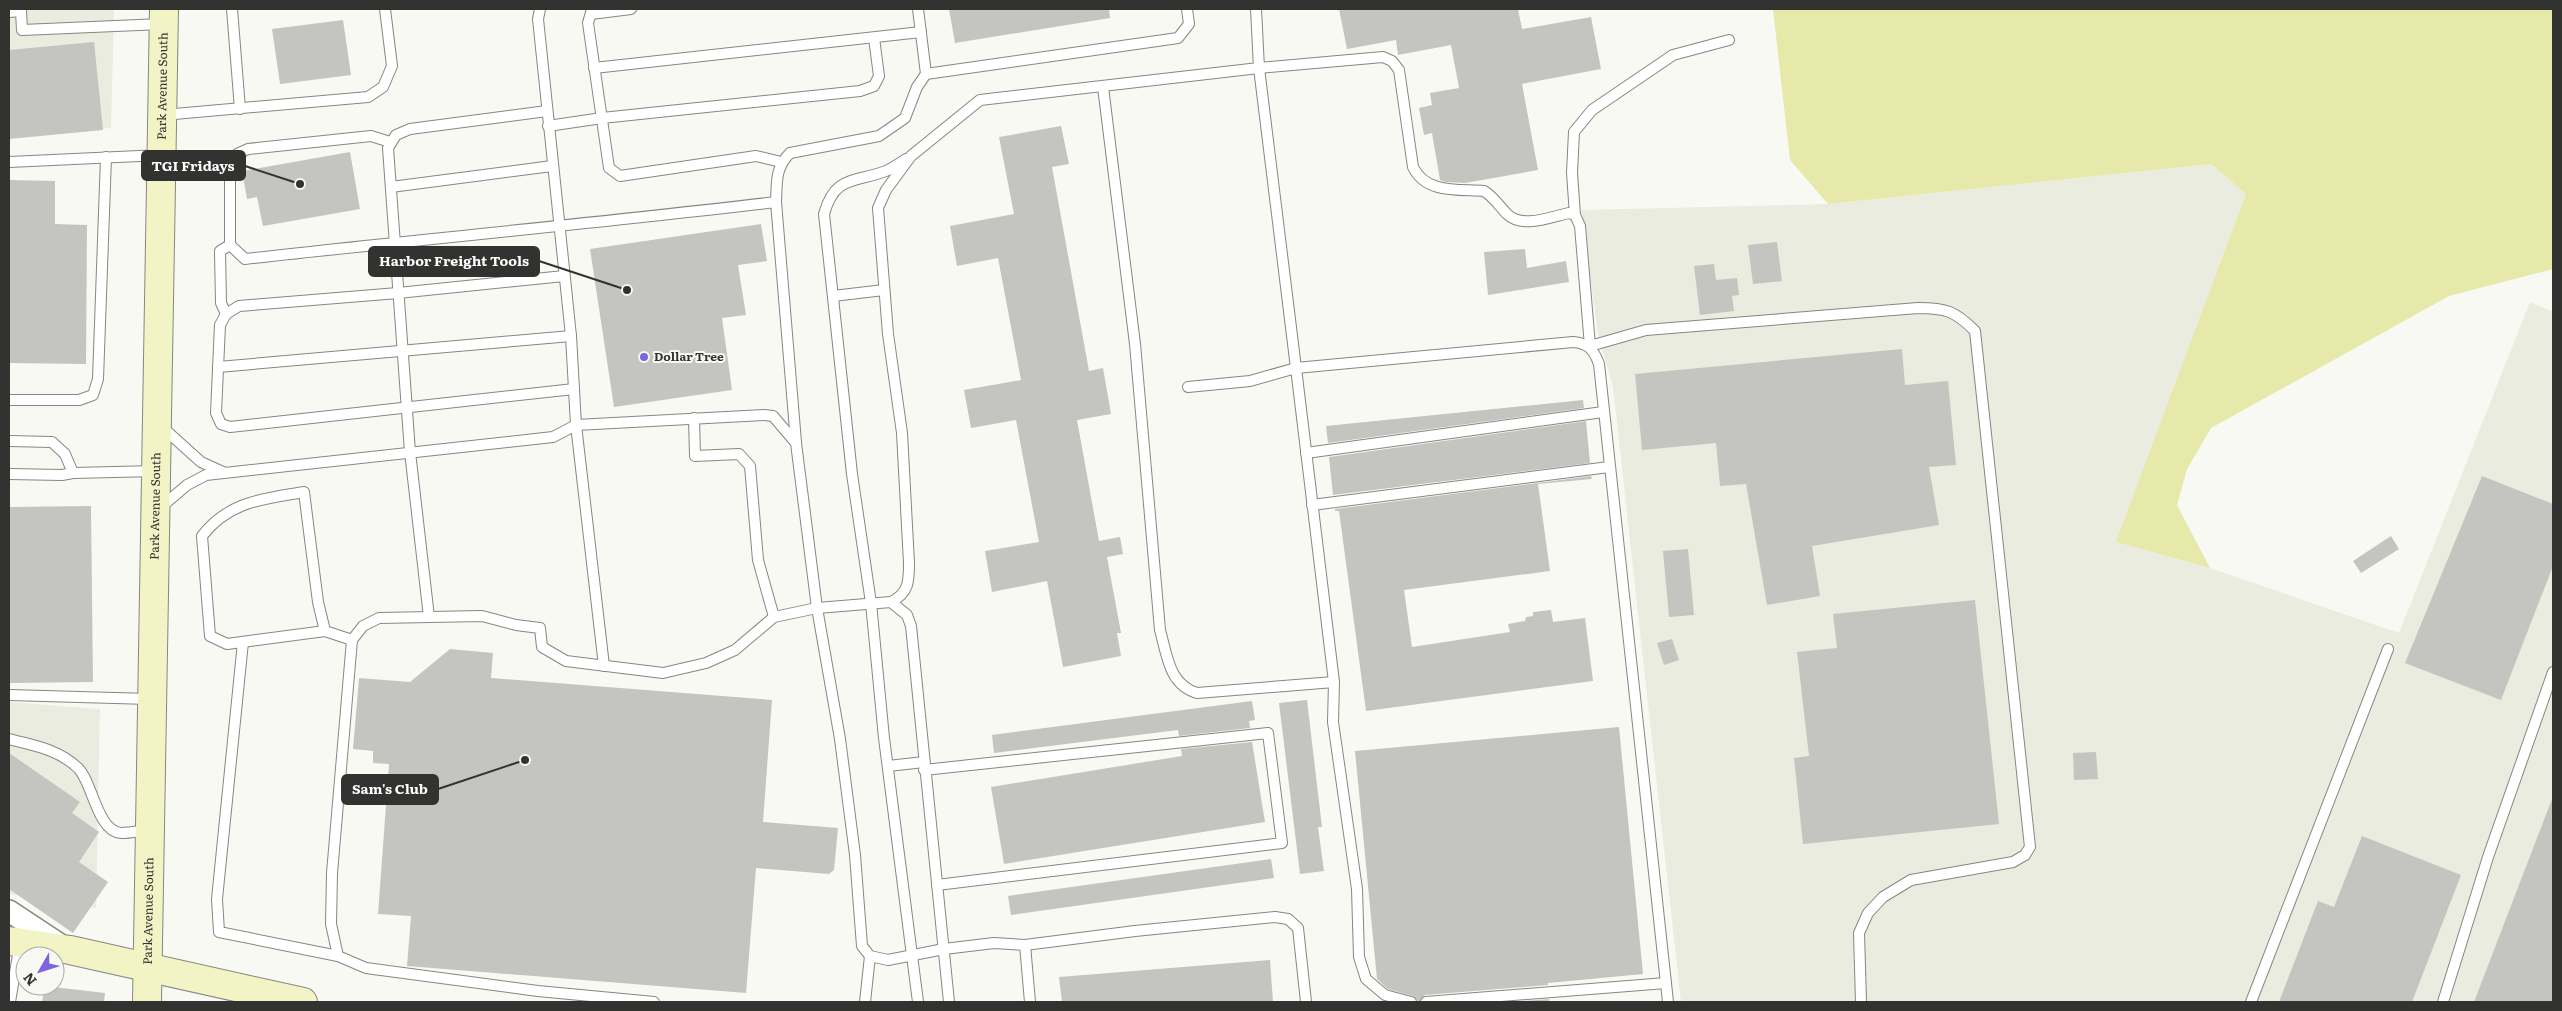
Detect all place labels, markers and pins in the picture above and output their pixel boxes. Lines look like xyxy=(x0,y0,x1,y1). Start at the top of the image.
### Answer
callout: TGI Fridays xyxy=(142,151,245,180)
callout: Harbor Freight Tools xyxy=(369,247,539,276)
place label: Dollar Tree xyxy=(654,347,724,365)
marker: Dollar Tree xyxy=(638,351,650,363)
callout: Sam's Club xyxy=(342,775,438,804)

